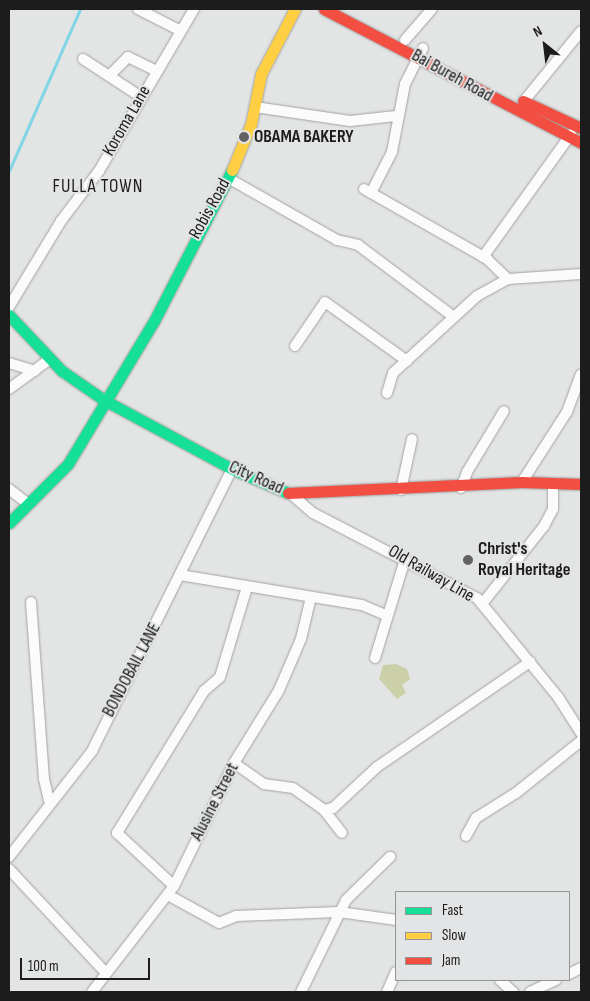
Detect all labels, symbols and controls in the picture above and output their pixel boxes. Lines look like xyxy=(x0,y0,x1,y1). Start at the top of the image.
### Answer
north arrow xyxy=(520,20,570,70)
text: N xyxy=(530,22,545,41)
street label: Bai Bureh Road xyxy=(408,45,496,107)
street label: Koroma Lane xyxy=(98,82,156,160)
place label: OBAMA BAKERY xyxy=(254,126,354,148)
marker: OBAMA BAKERY xyxy=(238,131,250,143)
street label: Robis Road xyxy=(185,175,235,243)
district label: FULLA TOWN xyxy=(51,176,145,198)
street label: City Road xyxy=(225,456,287,500)
place label: Christ's Royal Heritage xyxy=(478,539,570,582)
street label: Old Railway Line xyxy=(384,541,478,607)
marker: Christ's Royal Heritage xyxy=(462,554,474,566)
street label: BONDOBAIL LANE xyxy=(98,619,166,721)
street label: Alusine Street xyxy=(186,759,244,845)
legend xyxy=(395,891,570,981)
text: Fast xyxy=(442,901,463,920)
text: Slow xyxy=(442,926,466,945)
scale bar xyxy=(22,948,152,980)
text: Jam xyxy=(442,951,460,970)
text: 100 m xyxy=(28,957,59,976)

